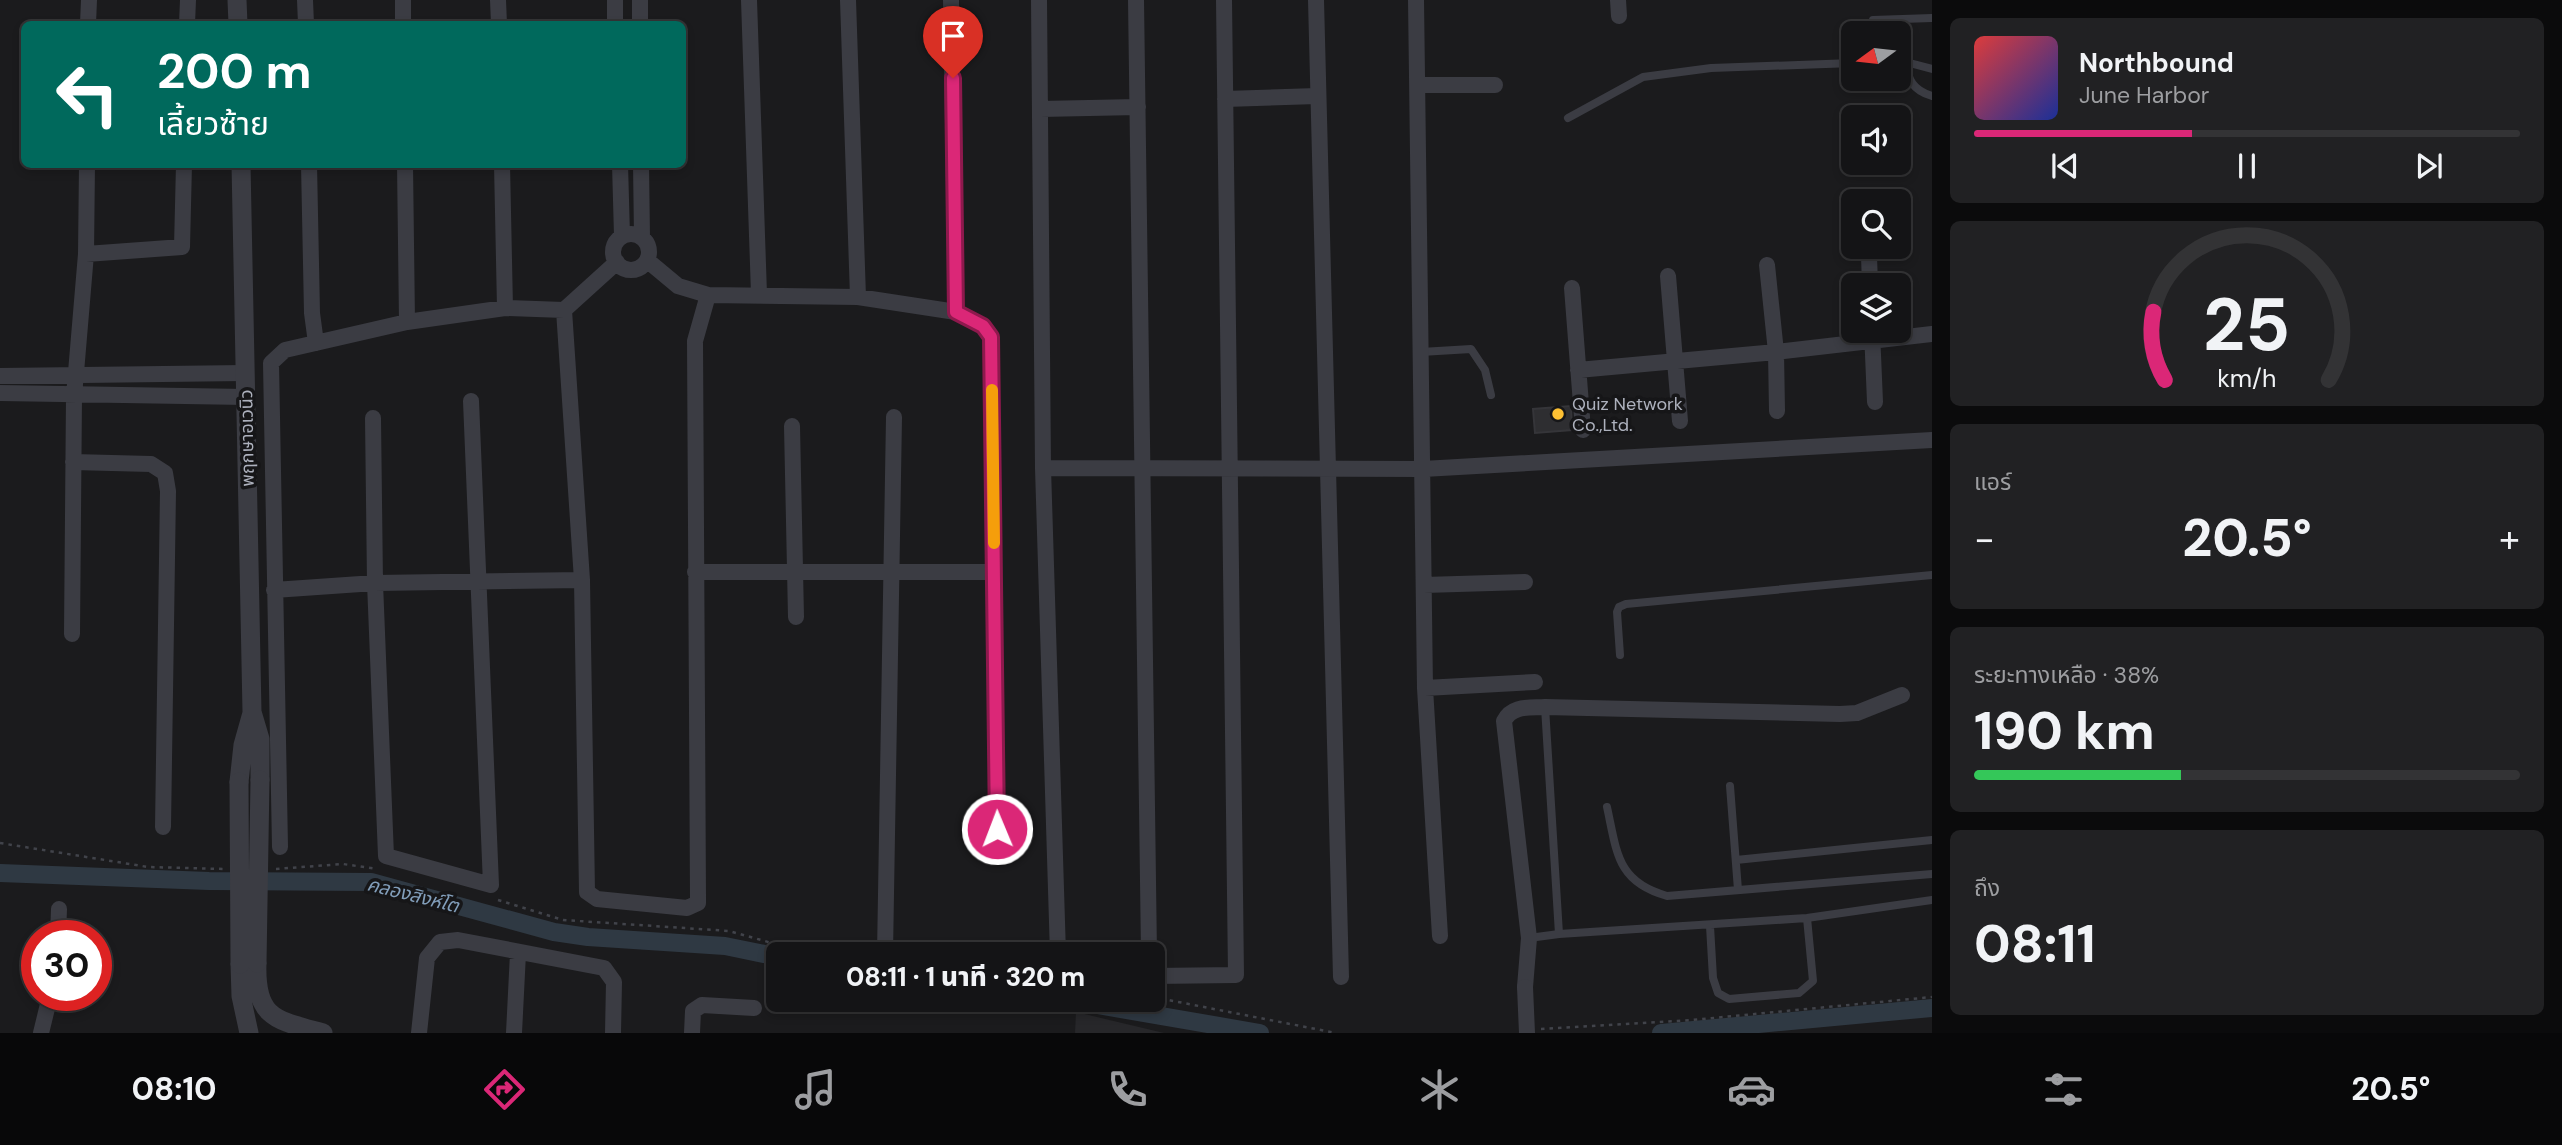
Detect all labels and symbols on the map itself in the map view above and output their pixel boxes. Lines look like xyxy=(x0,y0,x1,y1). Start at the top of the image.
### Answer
pin xyxy=(923,6,983,78)
north arrow xyxy=(1841,21,1911,91)
street label: พฤกษาอเวนิว xyxy=(234,389,260,487)
place label: Quiz Network Co.,Ltd. xyxy=(1572,392,1683,437)
marker: Quiz Network Co.,Ltd. xyxy=(1550,406,1566,422)
position arrow xyxy=(960,792,1034,866)
water label: คลองสิงห์โต xyxy=(365,872,462,919)
speed limit sign: 30 xyxy=(21,920,112,1011)

